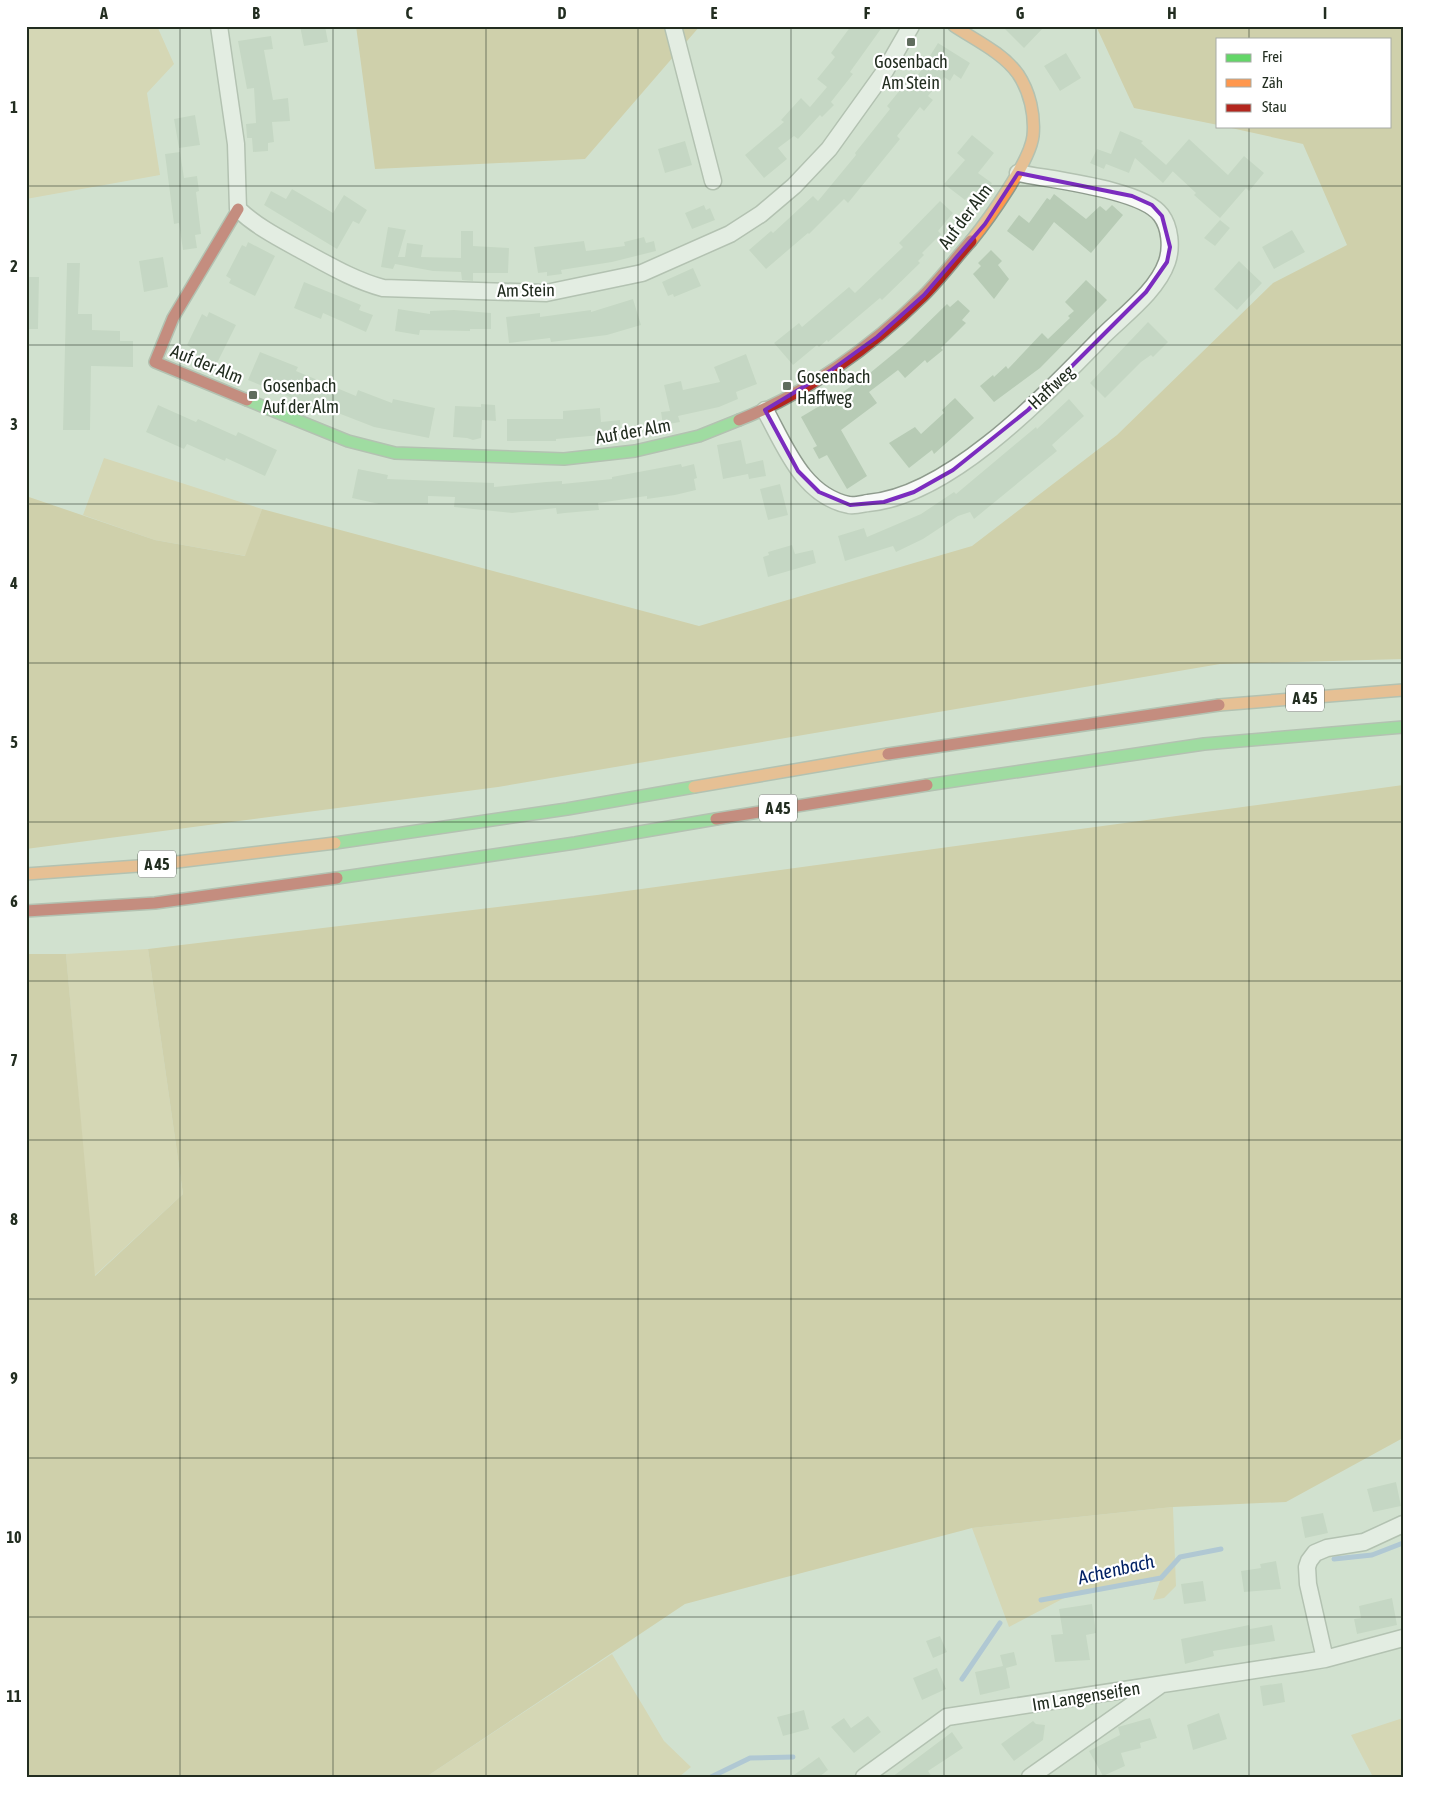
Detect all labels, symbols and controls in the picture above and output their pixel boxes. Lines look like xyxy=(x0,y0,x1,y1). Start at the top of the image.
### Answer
text: A xyxy=(99,4,108,22)
text: B xyxy=(252,4,260,22)
text: C xyxy=(405,4,413,22)
text: D xyxy=(558,4,567,22)
text: E xyxy=(711,4,718,22)
text: F xyxy=(864,4,871,22)
text: G xyxy=(1016,4,1025,22)
text: H xyxy=(1167,4,1177,22)
text: I xyxy=(1323,4,1327,22)
marker: Gosenbach Am Stein xyxy=(905,36,917,48)
legend xyxy=(1216,38,1392,128)
text: Frei xyxy=(1262,48,1282,65)
place label: Gosenbach Am Stein xyxy=(874,51,948,93)
text: Zäh xyxy=(1262,74,1283,91)
text: 1 xyxy=(10,98,18,116)
text: Stau xyxy=(1262,98,1287,115)
street label: Auf der Alm xyxy=(934,179,996,253)
text: 2 xyxy=(10,257,18,275)
street label: Am Stein xyxy=(497,279,555,301)
street label: Auf der Alm xyxy=(168,340,246,388)
street label: Haffweg xyxy=(1024,360,1078,413)
place label: Gosenbach Haffweg xyxy=(797,366,871,408)
place label: Gosenbach Auf der Alm xyxy=(263,375,339,417)
marker: Gosenbach Haffweg xyxy=(781,380,793,392)
marker: Gosenbach Auf der Alm xyxy=(247,389,259,401)
street label: Auf der Alm xyxy=(594,414,672,448)
text: 3 xyxy=(10,415,18,433)
text: 4 xyxy=(9,574,18,592)
road number: A 45 xyxy=(1286,684,1324,711)
text: 5 xyxy=(10,733,18,751)
road number: A 45 xyxy=(759,794,797,821)
road number: A 45 xyxy=(138,851,176,878)
text: 6 xyxy=(10,892,18,910)
text: 7 xyxy=(10,1051,18,1069)
text: 8 xyxy=(10,1210,18,1228)
text: 9 xyxy=(10,1369,18,1387)
text: 10 xyxy=(6,1528,22,1546)
water label: Achenbach xyxy=(1075,1550,1156,1589)
street label: Im Langenseifen xyxy=(1031,1677,1141,1715)
text: 11 xyxy=(6,1687,22,1705)

